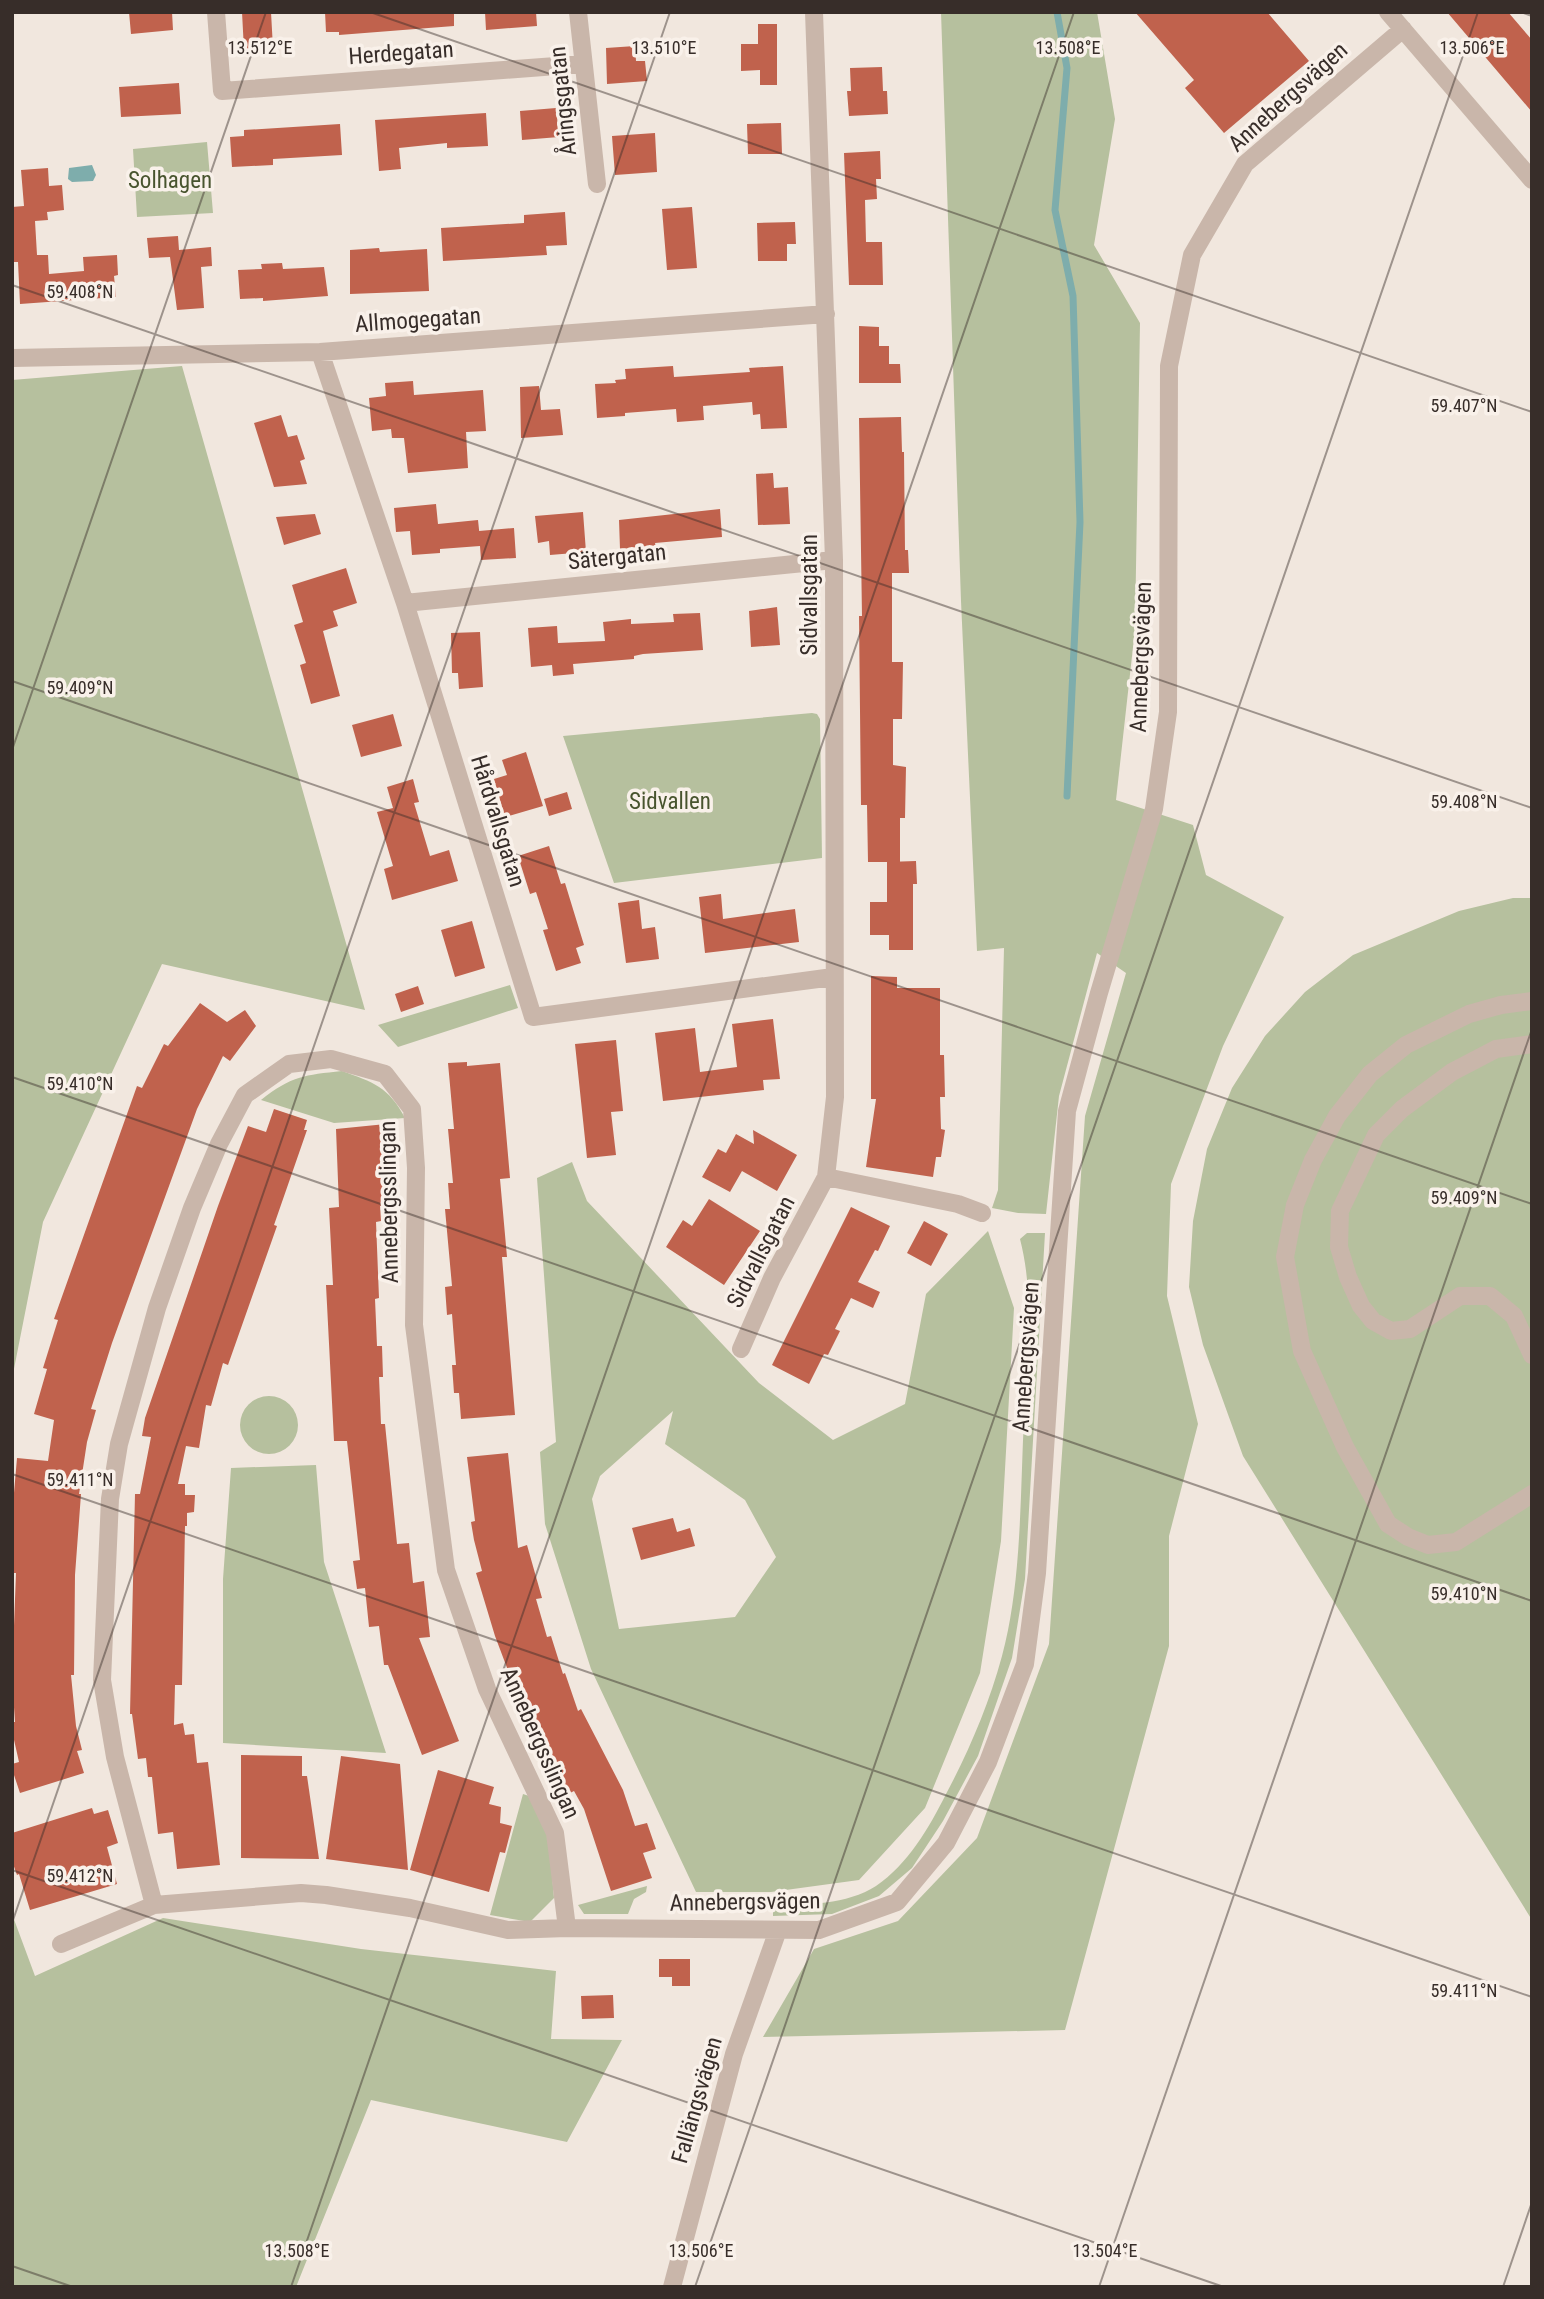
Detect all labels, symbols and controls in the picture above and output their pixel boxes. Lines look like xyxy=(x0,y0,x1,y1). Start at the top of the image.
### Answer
street label: Herdegatan xyxy=(348,36,454,70)
street label: Annebergsvägen xyxy=(1223,36,1353,158)
text: 13.512°E xyxy=(228,37,292,58)
text: 13.510°E xyxy=(632,37,696,58)
text: 13.508°E xyxy=(1036,37,1100,58)
text: 13.506°E xyxy=(1440,37,1504,58)
street label: Åringsgatan xyxy=(542,45,582,157)
park label: Solhagen xyxy=(128,167,212,194)
text: 59.408°N xyxy=(46,281,114,302)
street label: Allmogegatan xyxy=(354,302,482,338)
text: 59.407°N xyxy=(1430,395,1498,416)
street label: Sidvallsgatan xyxy=(796,534,823,656)
street label: Sätergatan xyxy=(567,538,667,576)
street label: Annebergsvägen xyxy=(1125,581,1157,733)
text: 59.409°N xyxy=(46,677,114,698)
street label: Hårdvallsgatan xyxy=(465,752,531,890)
park label: Sidvallen xyxy=(629,788,711,815)
text: 59.408°N xyxy=(1430,791,1498,812)
text: 59.410°N xyxy=(46,1073,114,1094)
street label: Annebergsslingan xyxy=(374,1120,404,1284)
text: 59.409°N xyxy=(1430,1187,1498,1208)
street label: Sidvallsgatan xyxy=(721,1192,801,1312)
street label: Annebergsvägen xyxy=(1007,1281,1045,1433)
text: 59.411°N xyxy=(46,1469,114,1490)
text: 59.410°N xyxy=(1430,1583,1498,1604)
street label: Annebergsslingan xyxy=(495,1663,585,1823)
text: 59.412°N xyxy=(46,1865,114,1886)
street label: Annebergsvägen xyxy=(669,1887,821,1917)
text: 59.411°N xyxy=(1430,1980,1498,2001)
street label: Fallängsvägen xyxy=(666,2034,728,2166)
text: 13.508°E xyxy=(265,2240,329,2261)
text: 13.506°E xyxy=(669,2240,733,2261)
text: 13.504°E xyxy=(1073,2240,1137,2261)

